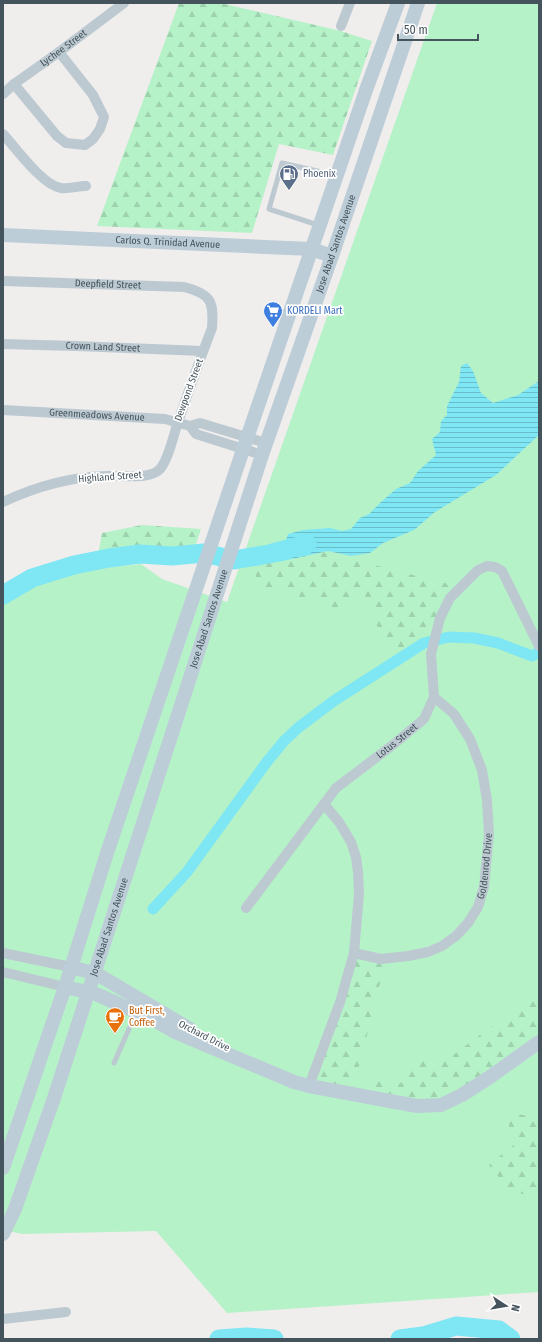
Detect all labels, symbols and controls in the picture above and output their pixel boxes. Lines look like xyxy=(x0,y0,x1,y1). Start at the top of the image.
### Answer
scale bar xyxy=(398,16,478,42)
text: 50 m xyxy=(404,23,428,37)
street label: Lychee Street xyxy=(38,27,90,69)
fuel station icon: Phoenix xyxy=(278,163,300,191)
place label: Phoenix xyxy=(303,168,336,180)
street label: Jose Abad Santos Avenue xyxy=(314,193,358,294)
street label: Carlos Q. Trinidad Avenue xyxy=(115,234,220,251)
street label: Deepfield Street xyxy=(75,277,142,292)
supermarket icon: KORDELI Mart xyxy=(262,300,284,328)
place label: KORDELI Mart xyxy=(287,305,343,317)
street label: Crown Land Street xyxy=(66,340,141,355)
street label: Dewpond Street xyxy=(172,357,206,423)
street label: Greenmeadows Avenue xyxy=(49,407,145,424)
street label: Highland Street xyxy=(78,469,143,485)
street label: Jose Abad Santos Avenue xyxy=(187,568,231,670)
street label: Lotus Street xyxy=(374,720,421,761)
street label: Goldenrod Drive xyxy=(475,832,495,901)
street label: Jose Abad Santos Avenue xyxy=(88,876,131,978)
place label: But First, Coffee xyxy=(129,1005,165,1029)
cafe icon: But First, Coffee xyxy=(104,1006,126,1034)
street label: Orchard Drive xyxy=(176,1018,232,1054)
north arrow xyxy=(486,1286,526,1326)
text: N xyxy=(508,1303,522,1313)

